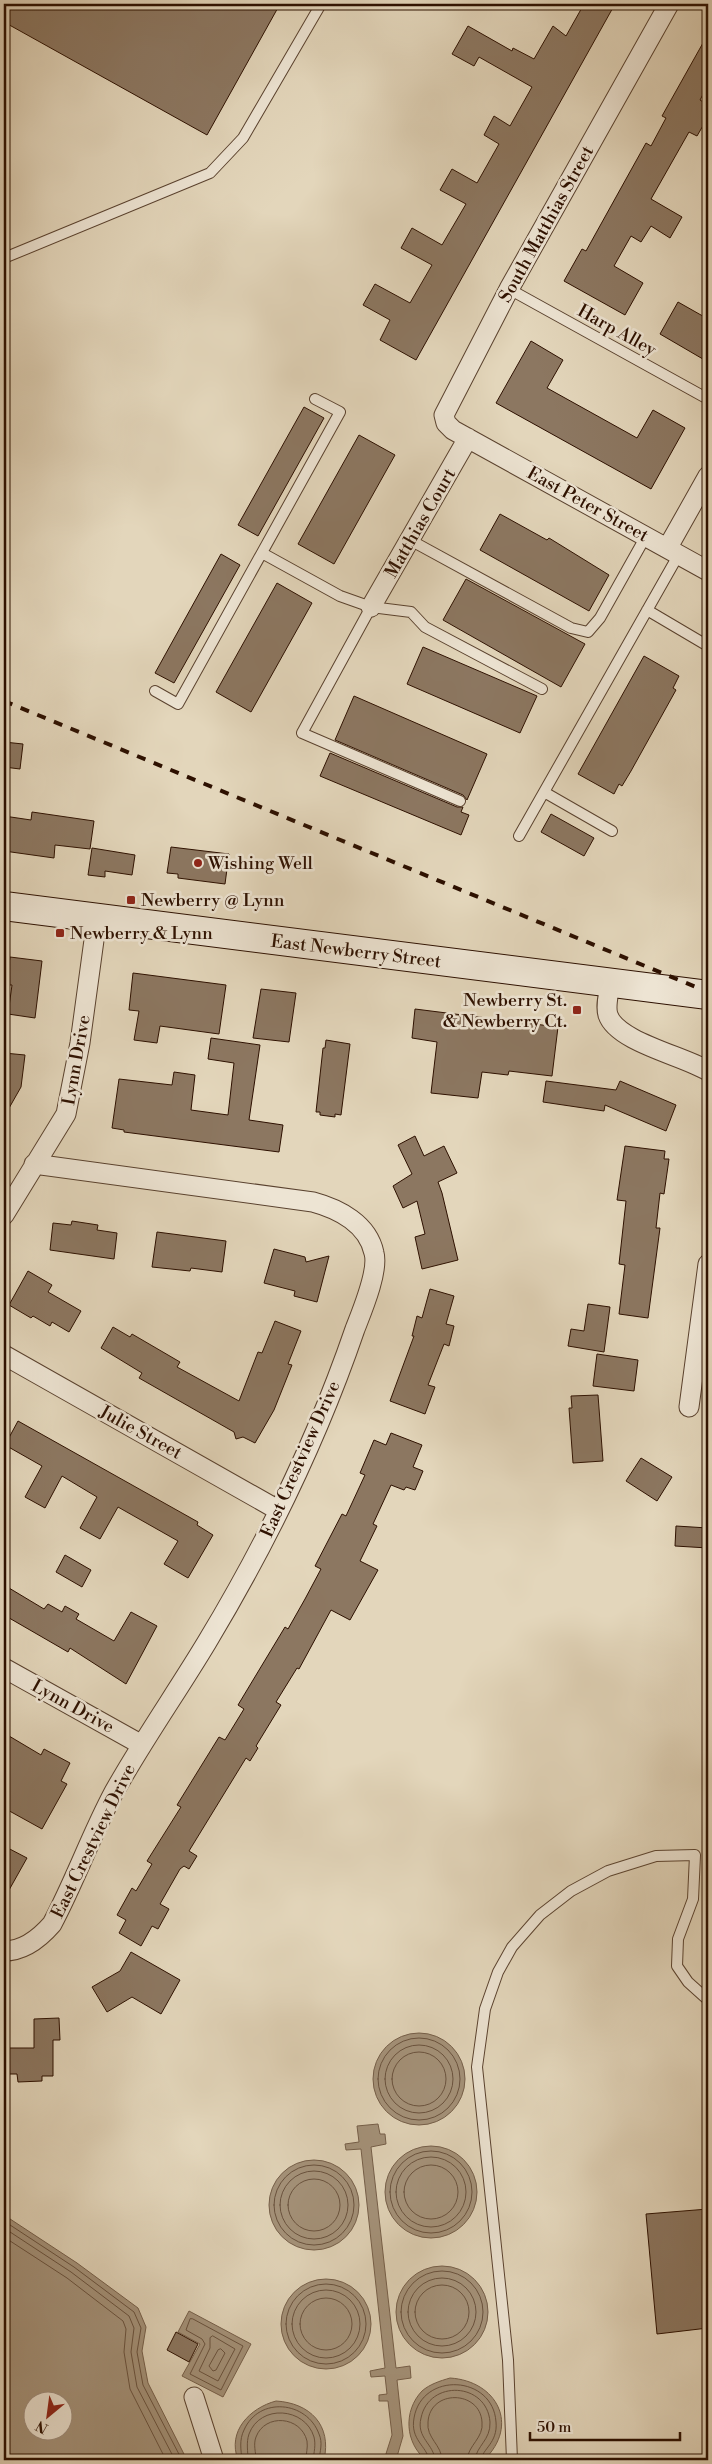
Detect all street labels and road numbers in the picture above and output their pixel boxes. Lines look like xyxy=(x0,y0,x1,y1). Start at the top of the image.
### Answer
street label: South Matthias Street xyxy=(494,141,599,307)
street label: Harp Alley xyxy=(573,299,660,362)
street label: East Peter Street xyxy=(523,462,653,548)
street label: Matthias Court xyxy=(380,464,461,582)
street label: East Newberry Street xyxy=(269,930,443,973)
street label: Lynn Drive xyxy=(57,1013,96,1107)
street label: East Crestview Drive xyxy=(256,1377,345,1541)
street label: Julie Street xyxy=(95,1400,187,1465)
street label: Lynn Drive xyxy=(27,1674,118,1739)
street label: East Crestview Drive xyxy=(46,1760,141,1922)

